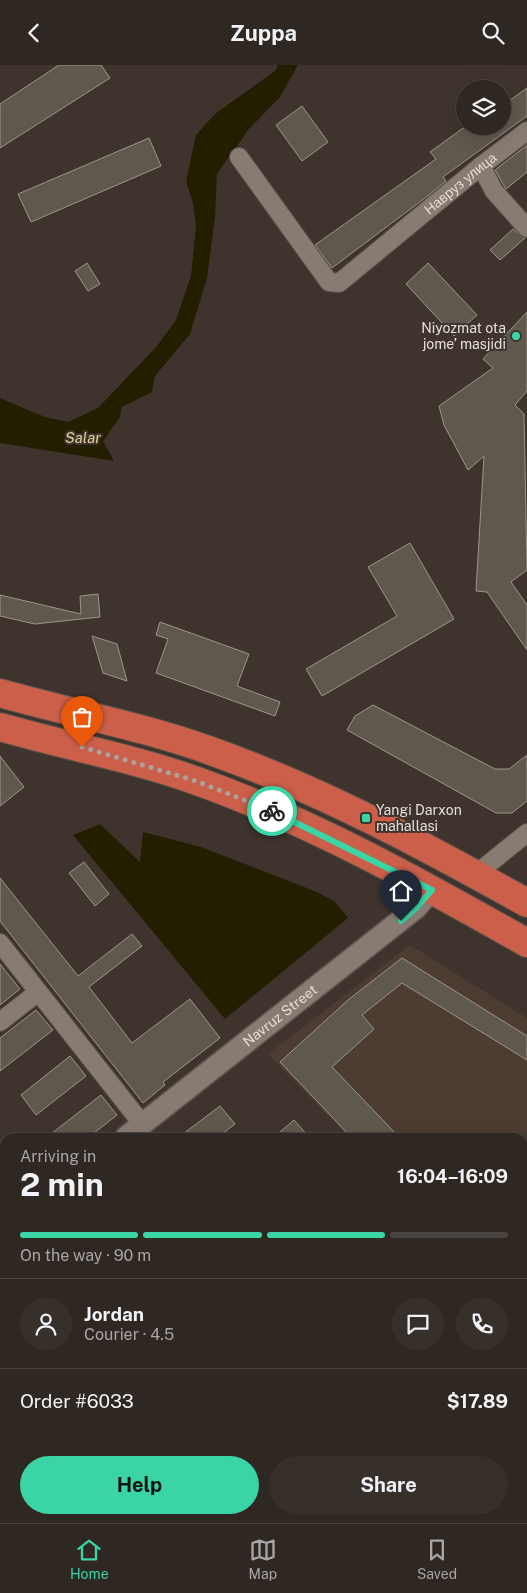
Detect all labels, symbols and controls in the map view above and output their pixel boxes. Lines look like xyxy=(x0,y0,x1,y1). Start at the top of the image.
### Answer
icon: back xyxy=(20,19,48,47)
icon: search xyxy=(479,19,507,47)
text: Zuppa xyxy=(230,20,297,46)
map controls xyxy=(456,80,511,135)
button: layers xyxy=(456,80,511,135)
street label: Навруз улица xyxy=(421,149,500,217)
place label: Niyozmat ota jome’ masjidi xyxy=(421,320,506,352)
marker: Niyozmat ota jome’ masjidi xyxy=(510,330,522,342)
water label: Salar xyxy=(65,429,101,446)
pin xyxy=(61,696,103,747)
icon: bag xyxy=(68,703,96,731)
courier xyxy=(247,786,297,836)
icon: bike xyxy=(258,797,286,825)
place label: Yangi Darxon mahallasi xyxy=(376,802,462,834)
marker: Yangi Darxon mahallasi xyxy=(360,812,372,824)
pin xyxy=(380,870,422,921)
icon: home xyxy=(387,877,415,905)
street label: Navruz Street xyxy=(240,981,320,1050)
text: Arriving in xyxy=(20,1147,96,1166)
text: 16:04–16:09 xyxy=(397,1165,508,1187)
text: 2 min xyxy=(20,1166,104,1203)
text: On the way · 90 m xyxy=(20,1246,151,1265)
button: person xyxy=(20,1298,72,1350)
button: chat xyxy=(392,1298,444,1350)
button: phone xyxy=(456,1298,508,1350)
text: Jordan xyxy=(84,1303,144,1325)
text: Courier · 4.5 xyxy=(84,1325,174,1344)
text: Order #6033 xyxy=(20,1390,134,1412)
text: $17.89 xyxy=(447,1390,508,1412)
button: Help xyxy=(20,1456,259,1514)
button: Share xyxy=(269,1456,508,1514)
tab: Home xyxy=(70,1536,109,1582)
tab: Map xyxy=(249,1536,277,1582)
tab: Saved xyxy=(417,1536,457,1582)

